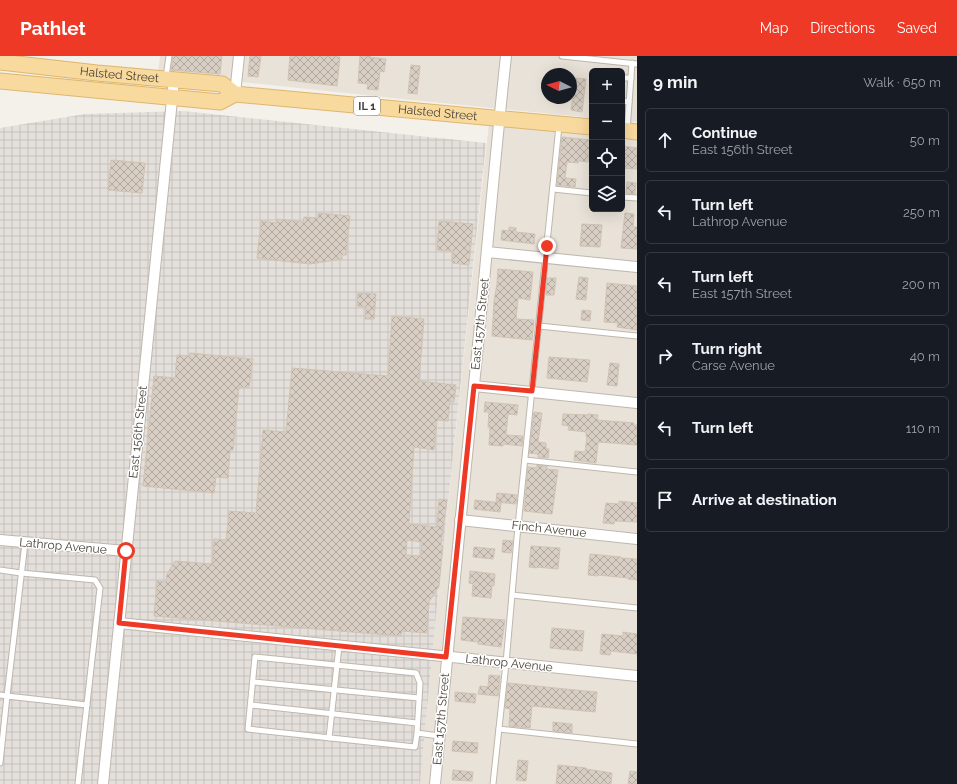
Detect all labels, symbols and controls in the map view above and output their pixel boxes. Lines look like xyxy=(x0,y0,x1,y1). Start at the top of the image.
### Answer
text: Pathlet xyxy=(20,17,86,39)
text: Map xyxy=(760,20,788,36)
text: Directions xyxy=(810,20,875,36)
text: Saved xyxy=(897,20,937,36)
street label: Halsted Street xyxy=(79,64,159,85)
north arrow xyxy=(541,68,577,104)
map controls xyxy=(589,68,625,212)
button: + xyxy=(589,68,625,104)
text: 9 min xyxy=(653,72,698,92)
text: Walk · 650 m xyxy=(863,75,941,90)
road number: IL 1 xyxy=(354,97,380,115)
street label: Halsted Street xyxy=(398,102,478,123)
button: − xyxy=(589,104,625,140)
text: Continue xyxy=(692,124,757,142)
icon: ahead xyxy=(654,129,676,151)
text: 50 m xyxy=(910,133,940,148)
button: locate xyxy=(589,140,625,176)
text: East 156th Street xyxy=(692,142,793,157)
button: layers xyxy=(589,176,625,212)
text: Turn left xyxy=(692,196,753,214)
icon: left xyxy=(654,201,676,223)
text: 250 m xyxy=(903,205,940,220)
text: Lathrop Avenue xyxy=(692,214,787,229)
route end xyxy=(538,237,556,255)
text: Turn left xyxy=(692,268,753,286)
icon: left xyxy=(654,273,676,295)
street label: East 157th Street xyxy=(468,277,492,371)
text: 200 m xyxy=(902,277,940,292)
text: East 157th Street xyxy=(692,286,792,301)
text: Turn right xyxy=(692,340,762,358)
icon: right xyxy=(654,345,676,367)
text: 40 m xyxy=(910,349,940,364)
text: Carse Avenue xyxy=(692,358,775,373)
street label: East 156th Street xyxy=(126,385,150,479)
icon: left xyxy=(654,417,676,439)
text: Turn left xyxy=(692,419,753,437)
text: 110 m xyxy=(906,421,940,436)
icon: arrive xyxy=(654,489,676,511)
text: Arrive at destination xyxy=(692,491,837,509)
street label: Finch Avenue xyxy=(511,518,587,540)
street label: Lathrop Avenue xyxy=(19,535,107,557)
route start xyxy=(117,542,135,560)
street label: Lathrop Avenue xyxy=(465,651,553,675)
street label: East 157th Street xyxy=(430,673,452,765)

